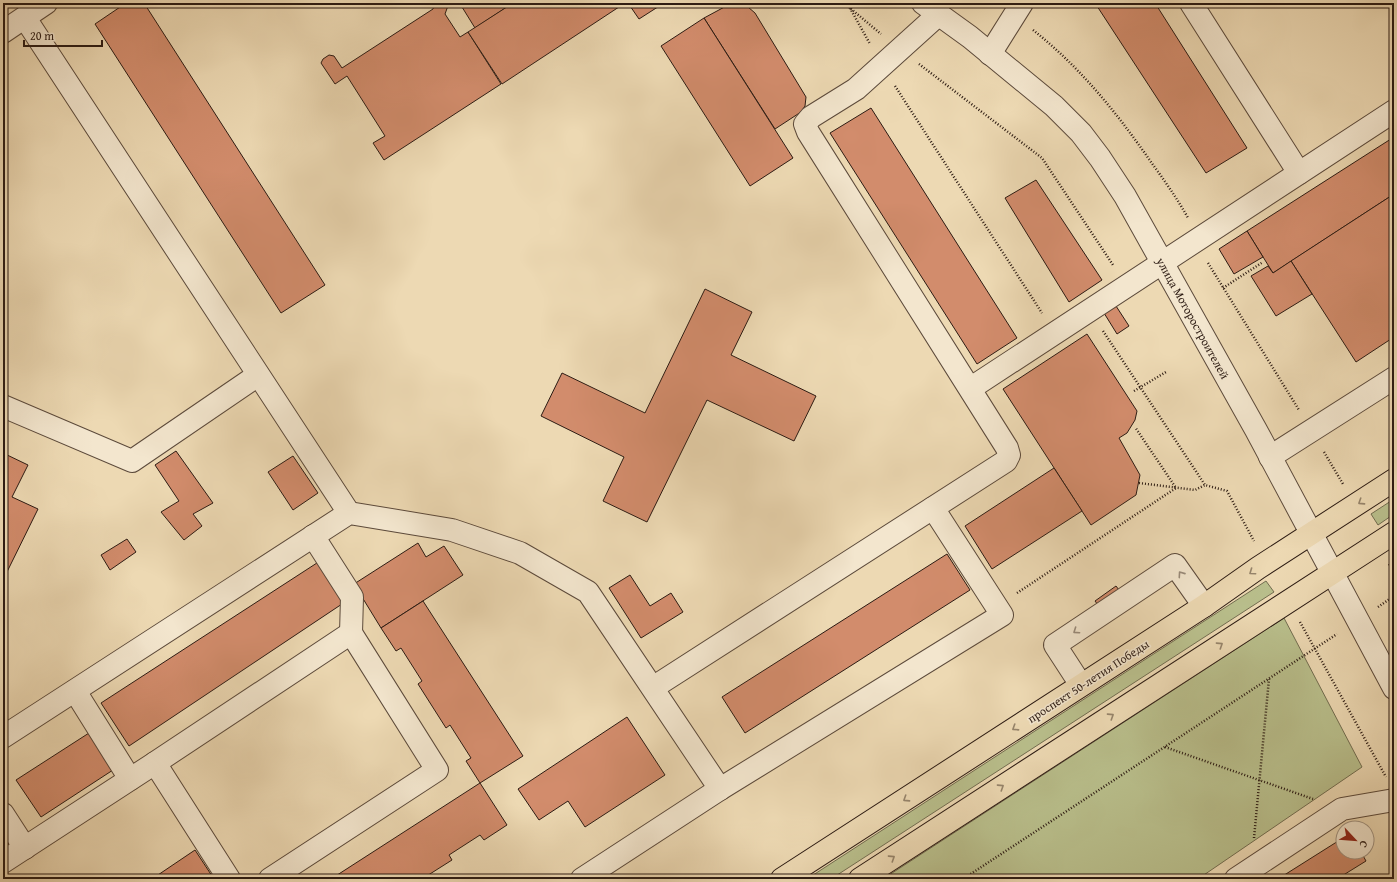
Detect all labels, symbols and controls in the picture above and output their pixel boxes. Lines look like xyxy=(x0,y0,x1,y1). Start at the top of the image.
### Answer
scale bar xyxy=(24,22,102,48)
text: 20 m xyxy=(30,27,54,44)
street label: улица Моторостроителей xyxy=(1152,253,1234,382)
one-way arrow xyxy=(1359,497,1366,504)
one-way arrow xyxy=(1249,567,1256,575)
one-way arrow xyxy=(1179,572,1186,579)
one-way arrow xyxy=(1073,626,1080,634)
street label: проспект 50-летия Победы xyxy=(1024,635,1153,727)
one-way arrow xyxy=(1215,643,1222,650)
one-way arrow xyxy=(1106,714,1113,721)
one-way arrow xyxy=(1012,723,1019,731)
one-way arrow xyxy=(997,785,1004,792)
one-way arrow xyxy=(903,794,910,802)
north arrow xyxy=(1335,820,1375,860)
text: С xyxy=(1355,838,1373,851)
one-way arrow xyxy=(888,856,895,863)

